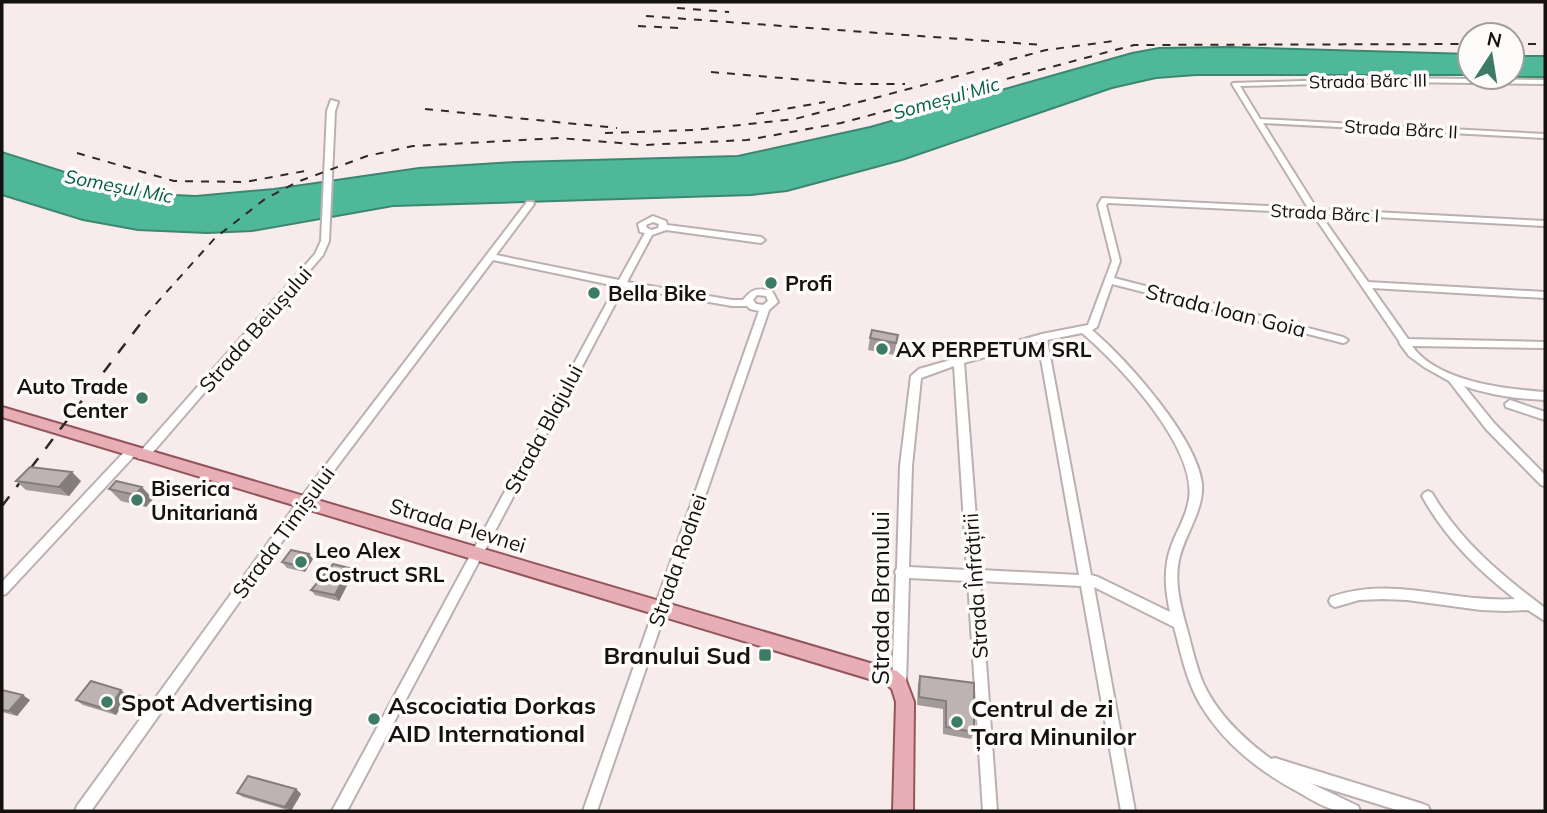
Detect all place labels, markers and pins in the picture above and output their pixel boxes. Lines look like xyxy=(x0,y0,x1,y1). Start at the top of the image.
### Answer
place label: Profi xyxy=(785,270,832,296)
marker: Profi xyxy=(763,275,779,291)
place label: Bella Bike xyxy=(608,280,707,306)
marker: Bella Bike xyxy=(586,285,602,301)
place label: AX PERPETUM SRL xyxy=(896,336,1092,362)
marker: AX PERPETUM SRL xyxy=(874,341,890,357)
place label: Auto Trade Center xyxy=(17,373,129,423)
marker: Auto Trade Center xyxy=(134,390,150,406)
place label: Biserica Unitariană xyxy=(151,475,258,525)
marker: Biserica Unitariană xyxy=(129,492,145,508)
place label: Leo Alex Costruct SRL xyxy=(315,537,445,587)
marker: Leo Alex Costruct SRL xyxy=(293,554,309,570)
place label: Branului Sud xyxy=(603,640,751,670)
marker: Branului Sud xyxy=(757,647,773,663)
place label: Spot Advertising xyxy=(121,687,313,717)
place label: Ascociatia Dorkas AID International xyxy=(388,690,596,748)
place label: Centrul de zi Țara Minunilor xyxy=(971,693,1137,752)
marker: Spot Advertising xyxy=(99,694,115,710)
marker: Ascociatia Dorkas AID International xyxy=(366,711,382,727)
marker: Centrul de zi Țara Minunilor xyxy=(949,714,965,730)

